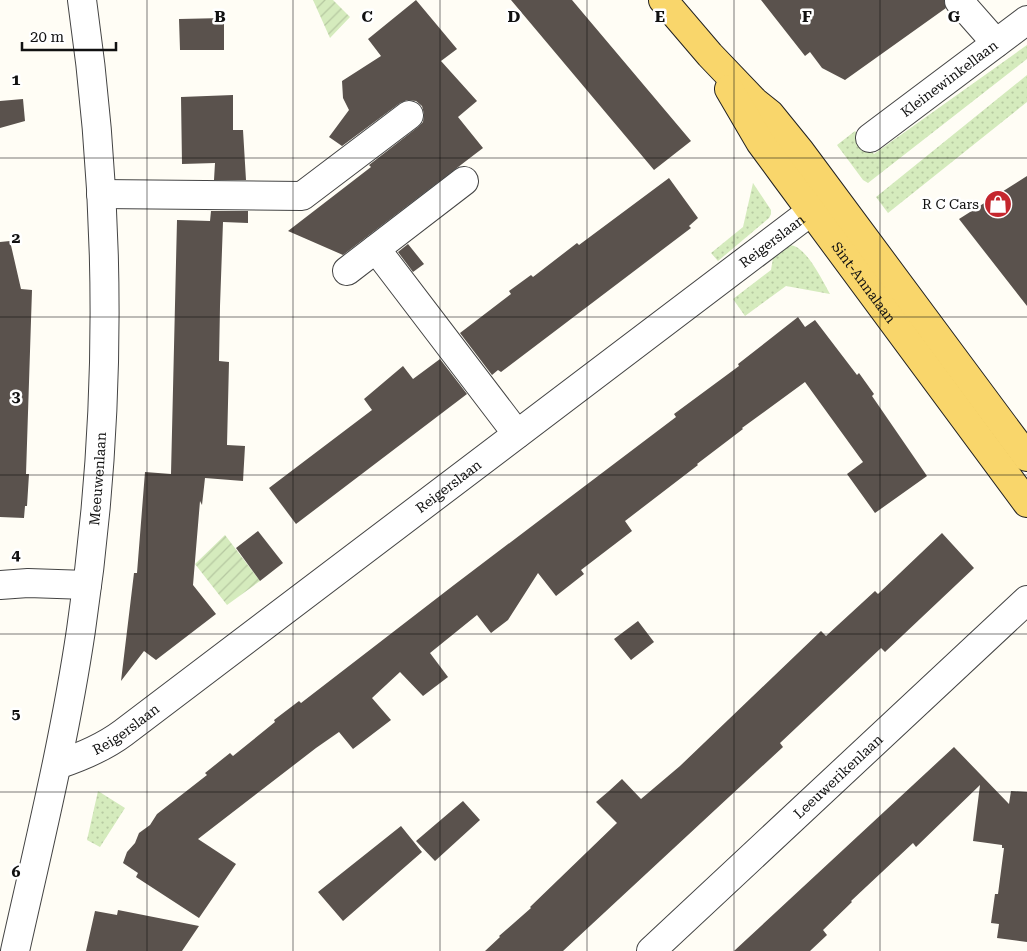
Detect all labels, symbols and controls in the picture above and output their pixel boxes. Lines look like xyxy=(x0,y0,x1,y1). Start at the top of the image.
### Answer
text: B xyxy=(214,7,226,26)
text: C xyxy=(361,7,373,26)
text: D xyxy=(508,7,521,26)
text: E xyxy=(655,7,665,26)
text: F xyxy=(802,7,812,26)
text: G xyxy=(948,7,961,26)
scale bar xyxy=(22,20,116,52)
text: 20 m xyxy=(30,28,65,46)
street label: Kleinewinkellaan xyxy=(898,37,1001,120)
text: 1 xyxy=(12,70,21,89)
shop icon: R C Cars xyxy=(983,189,1013,219)
place label: R C Cars xyxy=(922,196,979,212)
street label: Reigerslaan xyxy=(736,211,808,271)
text: 2 xyxy=(12,228,21,247)
street label: Sint-Annalaan xyxy=(828,239,899,326)
text: 3 xyxy=(12,387,21,406)
street label: Meeuwenlaan xyxy=(86,432,109,526)
street label: Reigerslaan xyxy=(413,456,484,516)
text: 4 xyxy=(12,545,21,564)
street label: Reigerslaan xyxy=(90,700,162,758)
text: 5 xyxy=(12,704,21,723)
street label: Leeuwerikenlaan xyxy=(790,731,886,822)
text: 6 xyxy=(12,862,21,881)

